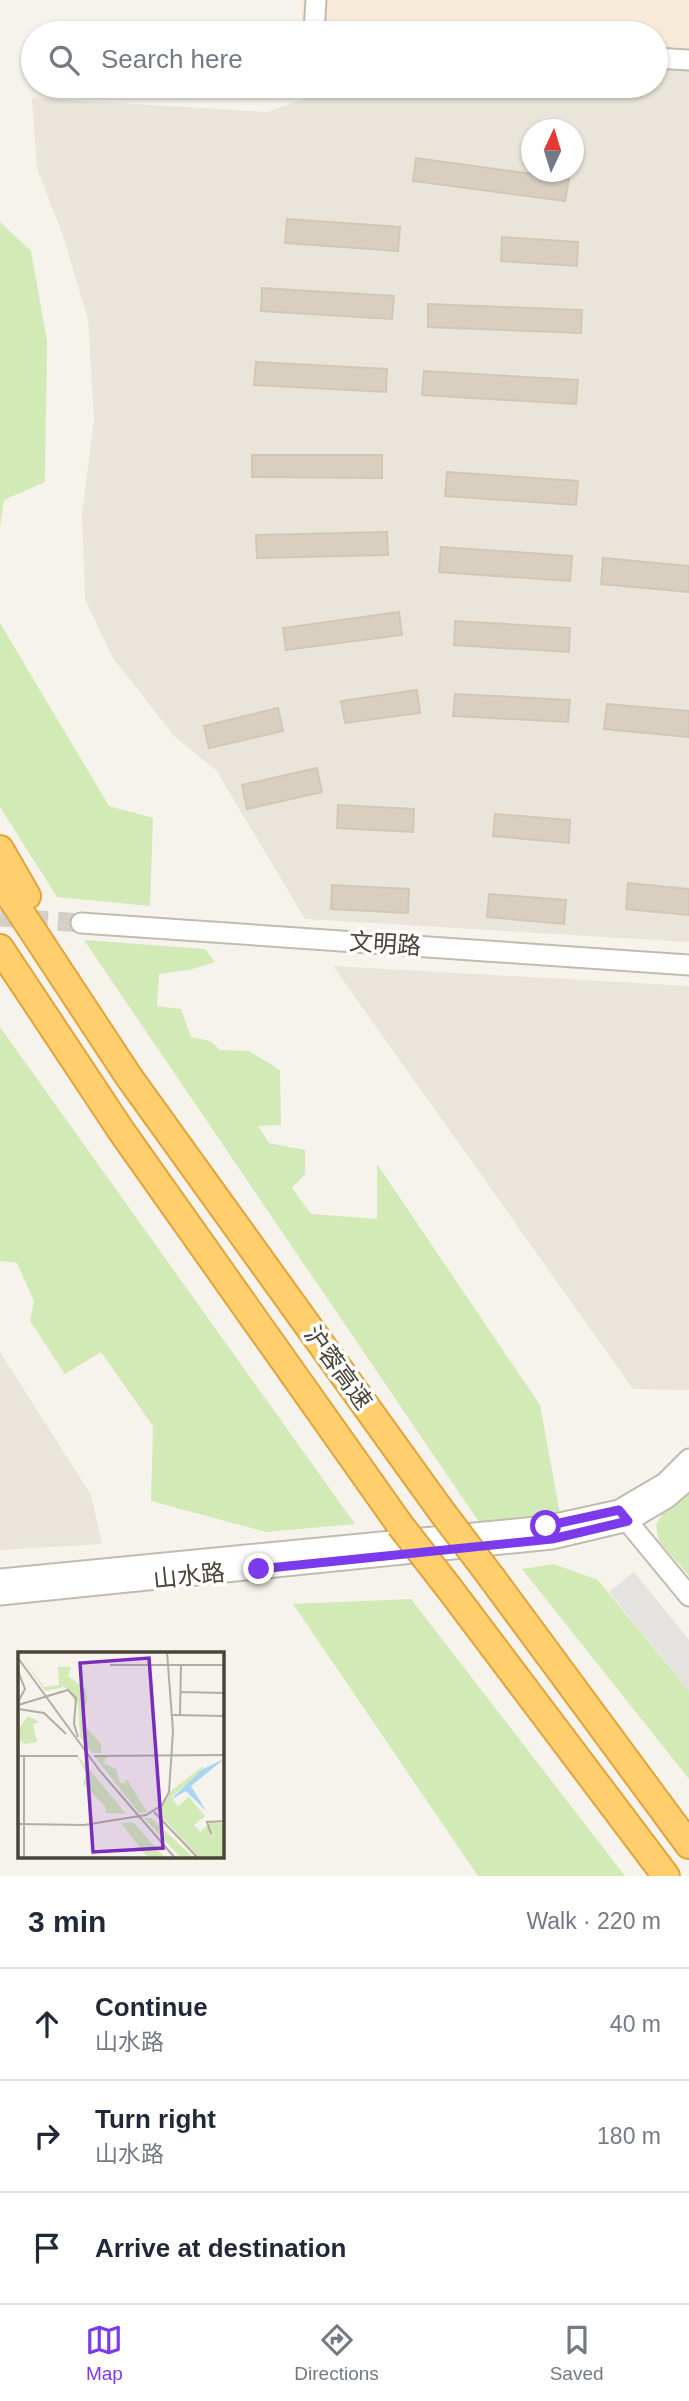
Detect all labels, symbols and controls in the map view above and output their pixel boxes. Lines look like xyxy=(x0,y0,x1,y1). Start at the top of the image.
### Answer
search box xyxy=(21,21,668,98)
icon: search xyxy=(45,41,83,79)
text: Search here xyxy=(101,44,243,74)
north arrow xyxy=(521,119,584,182)
street label: 文明路 xyxy=(348,928,422,959)
street label: 沪蓉高速 xyxy=(299,1321,378,1414)
route start xyxy=(530,1510,561,1541)
route end xyxy=(243,1553,274,1584)
street label: 山水路 xyxy=(152,1558,226,1593)
inset map xyxy=(18,1652,224,1858)
text: 3 min xyxy=(28,1905,106,1938)
text: Walk · 220 m xyxy=(526,1908,661,1934)
text: Continue xyxy=(95,1992,208,2022)
icon: ahead xyxy=(28,2005,66,2043)
text: 40 m xyxy=(610,2011,661,2037)
text: 山水路 xyxy=(95,2029,164,2055)
text: Turn right xyxy=(95,2104,216,2134)
icon: right xyxy=(28,2117,66,2155)
text: 180 m xyxy=(597,2123,661,2149)
text: 山水路 xyxy=(95,2141,164,2167)
icon: arrive xyxy=(28,2229,66,2267)
text: Arrive at destination xyxy=(95,2233,346,2263)
tab: Map xyxy=(85,2321,123,2385)
tab: Directions xyxy=(294,2321,379,2385)
tab: Saved xyxy=(550,2321,604,2385)

